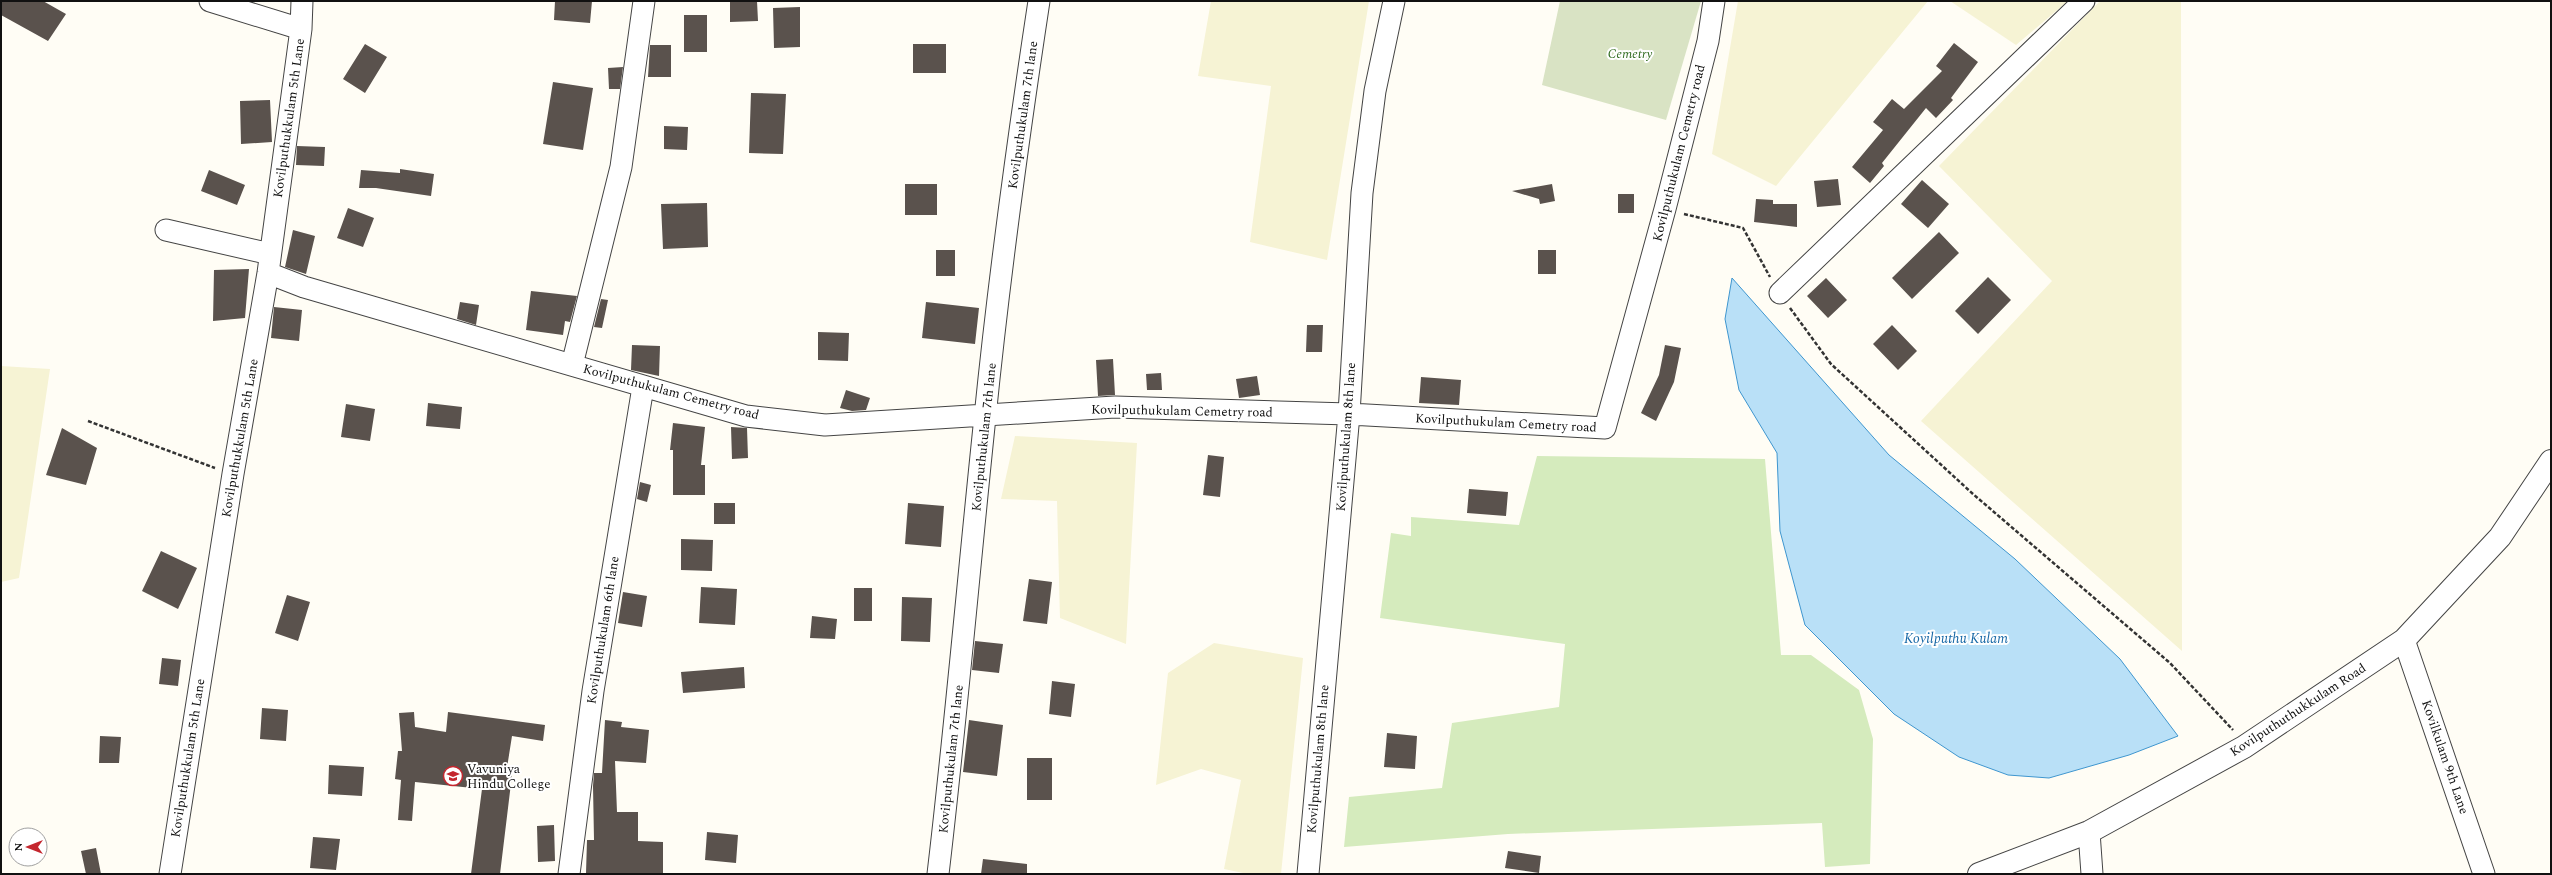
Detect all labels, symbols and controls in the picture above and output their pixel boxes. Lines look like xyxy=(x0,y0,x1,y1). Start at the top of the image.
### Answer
street label: Kovilputhukkulam 5th Lane xyxy=(268,37,310,199)
street label: Kovilputhukulam 7th lane xyxy=(1003,40,1043,190)
park label: Cemetry xyxy=(1608,44,1653,64)
street label: Kovilputhukulam Cemetry road xyxy=(1647,62,1711,244)
street label: Kovilputhukkulam 5th Lane xyxy=(216,357,264,519)
street label: Kovilputhukulam Cemetry road xyxy=(581,359,761,425)
street label: Kovilputhukulam 7th lane xyxy=(966,362,1002,512)
street label: Kovilputhukulam 8th lane xyxy=(1331,362,1361,512)
street label: Kovilputhukulam Cemetry road xyxy=(1091,399,1273,423)
street label: Kovilputhukulam Cemetry road xyxy=(1415,408,1597,438)
street label: Kovilputhukulam 6th lane xyxy=(581,555,625,705)
water label: Koyilputhu Kulam xyxy=(1904,628,2008,649)
street label: Kovilputhuthukkulam Road xyxy=(2226,658,2370,762)
street label: Kovilputhukkulam 5th Lane xyxy=(166,677,210,839)
street label: Kovilputhukulam 7th lane xyxy=(933,684,969,834)
street label: Kovilputhukulam 8th lane xyxy=(1302,684,1334,834)
street label: Kovilkulam 9th Lane xyxy=(2416,697,2474,817)
place label: Vavuniya Hindu College xyxy=(467,759,551,794)
school or university icon: Vavuniya Hindu College xyxy=(442,765,464,787)
north arrow xyxy=(8,827,48,867)
text: N xyxy=(10,842,27,851)

